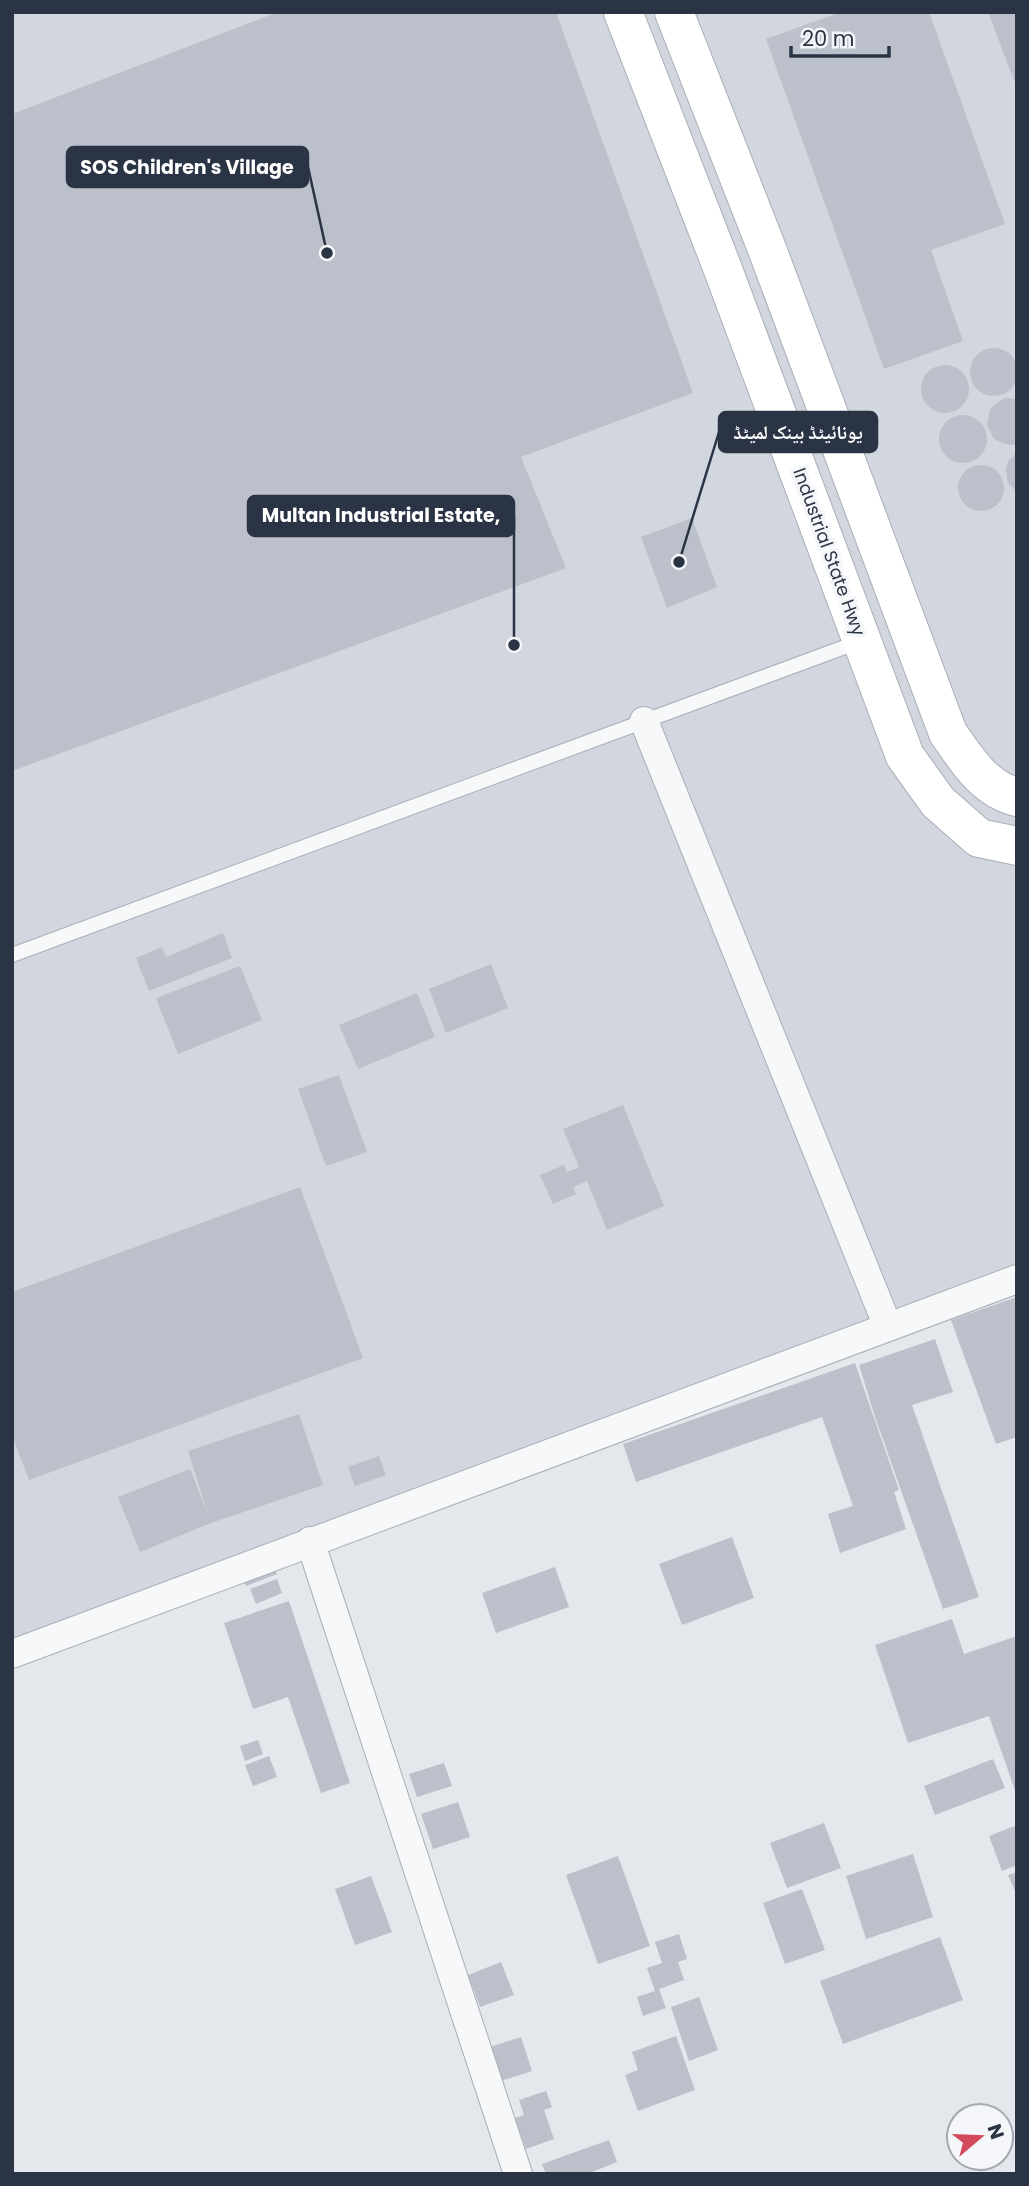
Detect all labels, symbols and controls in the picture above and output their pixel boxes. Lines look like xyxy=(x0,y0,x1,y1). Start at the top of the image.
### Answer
scale bar xyxy=(791,14,889,58)
text: 20 m xyxy=(802,24,855,53)
callout: SOS Children's Village xyxy=(67,147,308,187)
text: SOS Children's Village xyxy=(80,154,294,181)
callout: یونائیٹڈ بینک لمیٹڈ xyxy=(719,412,877,452)
text: یونائیٹڈ بینک لمیٹڈ xyxy=(733,419,863,446)
street label: Industrial State Hwy xyxy=(787,464,872,639)
callout: Multan Industrial Estate, xyxy=(248,496,514,536)
text: Multan Industrial Estate, xyxy=(262,502,500,529)
north arrow xyxy=(945,2102,1015,2172)
text: N xyxy=(981,2120,1011,2143)

